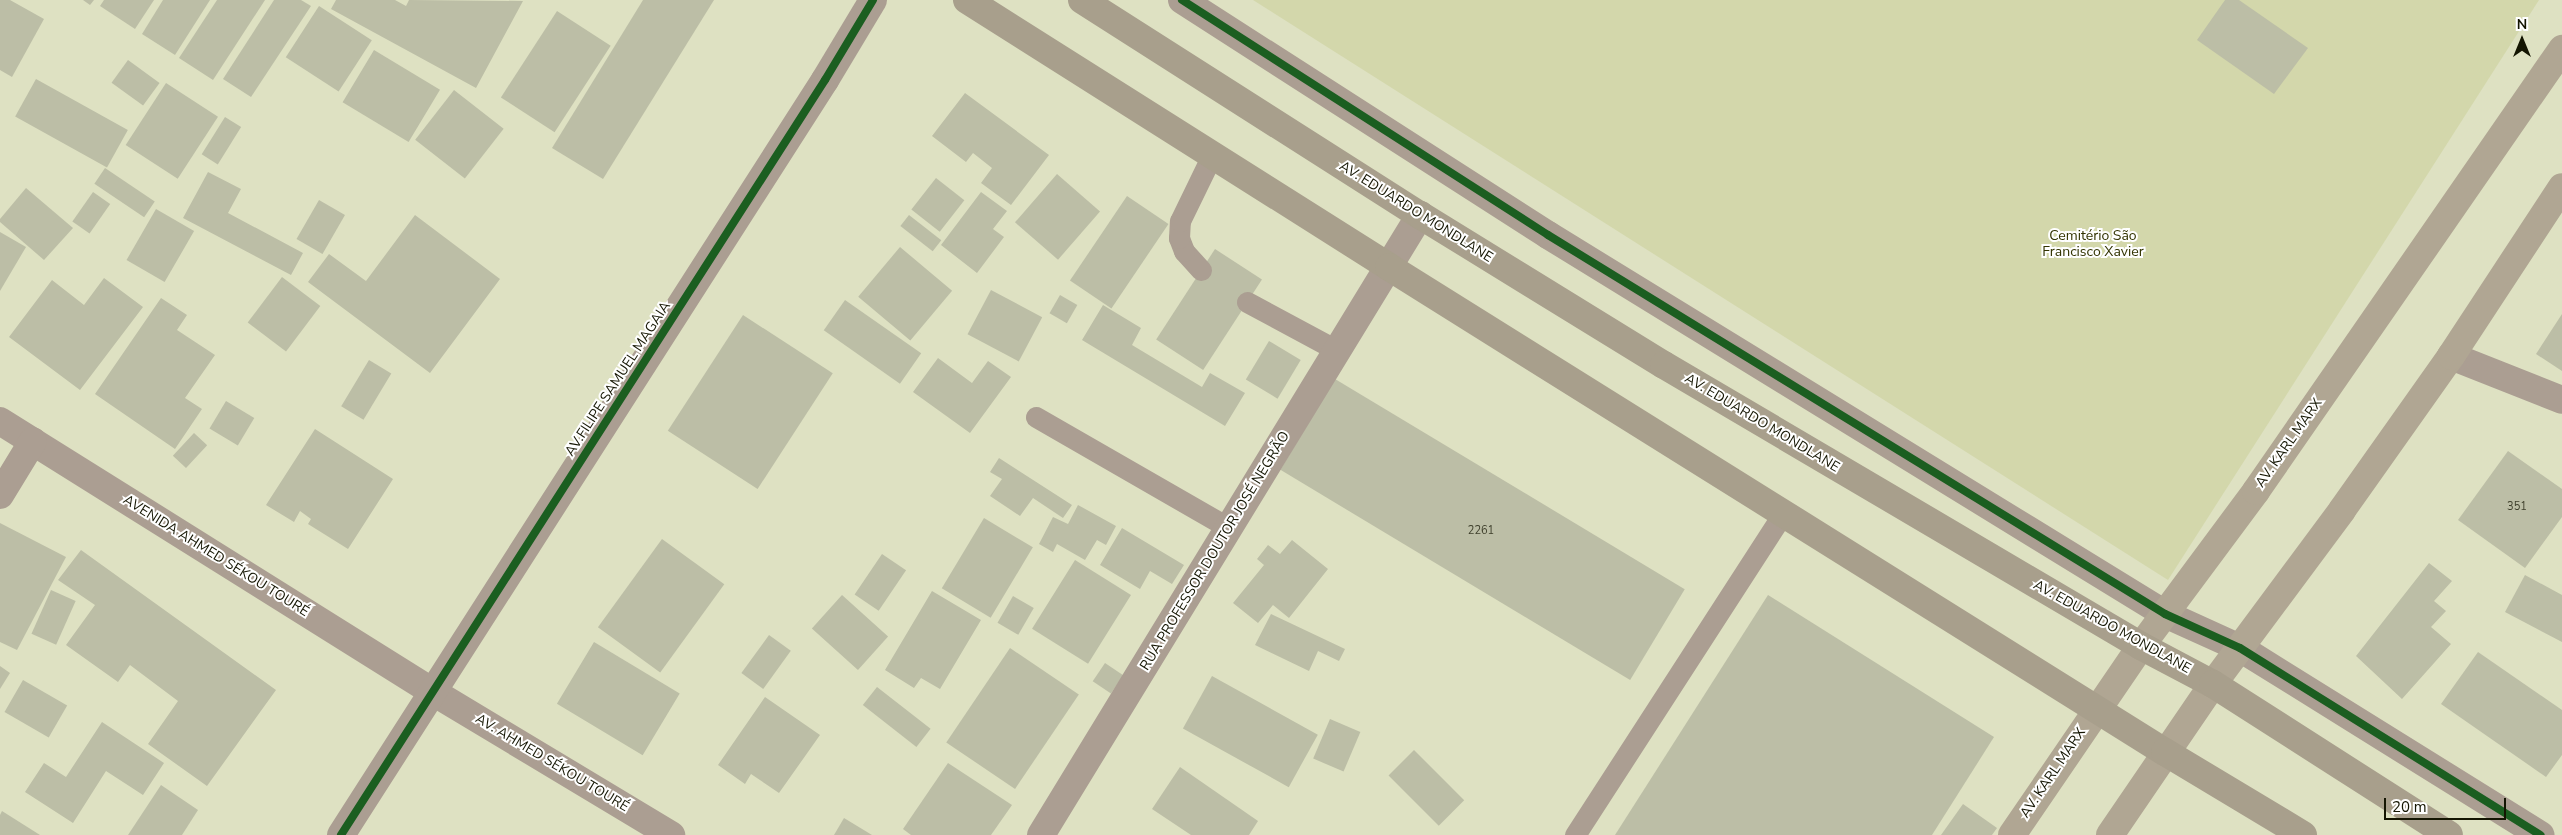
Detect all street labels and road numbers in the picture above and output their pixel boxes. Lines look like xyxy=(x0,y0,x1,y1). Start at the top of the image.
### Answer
street label: AV. EDUARDO MONDLANE xyxy=(1336,158,1496,266)
street label: AV.FILIPE SAMUEL MAGAIA xyxy=(562,298,674,460)
street label: AV. EDUARDO MONDLANE xyxy=(1682,370,1842,476)
street label: AV. KARL MARX xyxy=(2252,395,2326,491)
street label: RUA PROFESSOR DOUTOR JOSÉ NEGRÃO xyxy=(1137,428,1293,674)
street label: AVENIDA AHMED SÉKOU TOURÉ xyxy=(120,492,312,620)
street label: AV. EDUARDO MONDLANE xyxy=(2030,577,2194,677)
street label: AV. AHMED SÉKOU TOURÉ xyxy=(472,710,632,816)
street label: AV. KARL MARX xyxy=(2017,725,2089,821)

